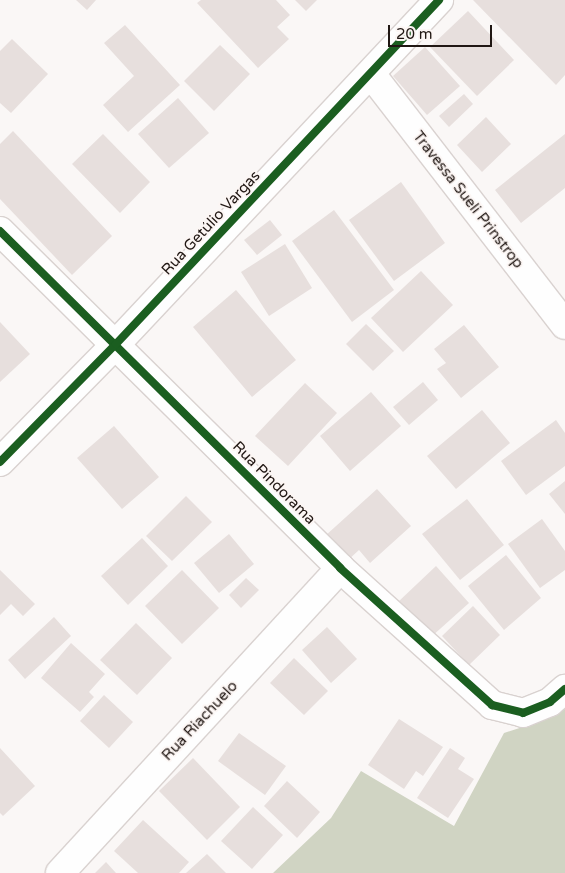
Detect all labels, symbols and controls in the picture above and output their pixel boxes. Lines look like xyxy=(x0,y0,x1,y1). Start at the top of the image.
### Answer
scale bar xyxy=(390,15,494,47)
text: 20 m xyxy=(396,25,433,43)
street label: Travessa Sueli Prinstrop xyxy=(409,128,527,272)
street label: Rua Getúlio Vargas xyxy=(158,167,264,279)
street label: Rua Pindorama xyxy=(229,438,319,528)
street label: Rua Riachuelo xyxy=(158,677,242,765)

